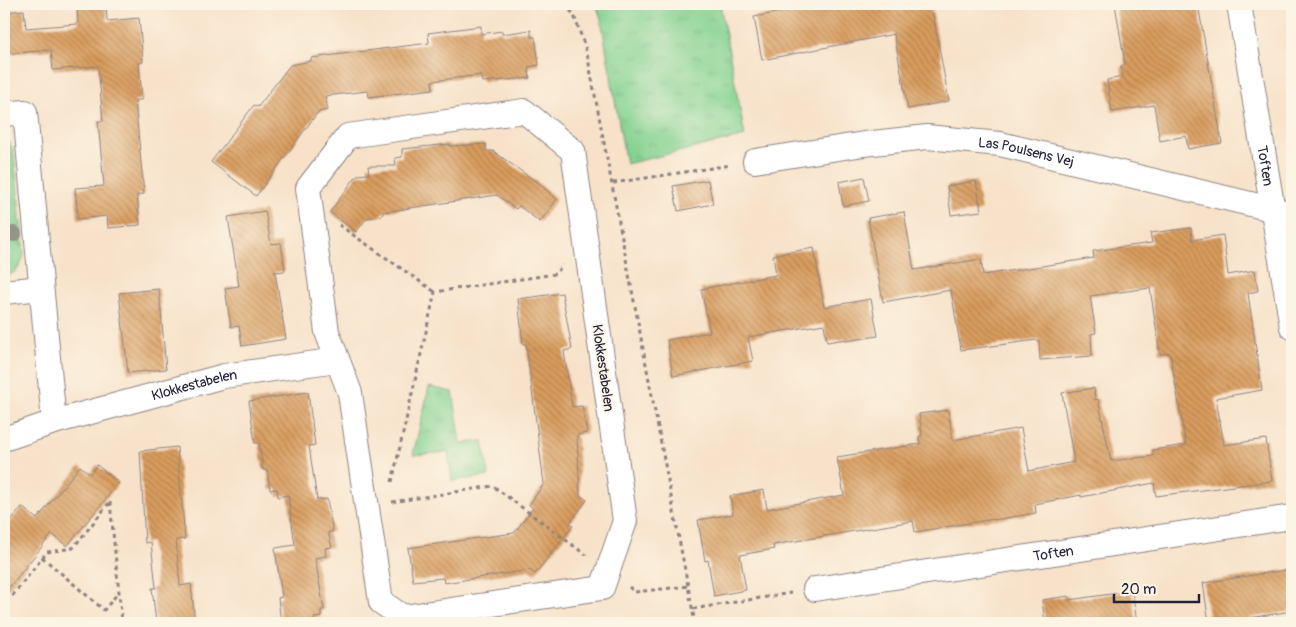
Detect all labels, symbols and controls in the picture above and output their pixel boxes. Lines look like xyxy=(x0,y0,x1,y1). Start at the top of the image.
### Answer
street label: Las Poulsens Vej xyxy=(977,133,1076,170)
street label: Toften xyxy=(1254,144,1277,187)
street label: Klokkestabelen xyxy=(588,323,618,413)
street label: Klokkestabelen xyxy=(149,366,238,404)
street label: Toften xyxy=(1032,542,1075,564)
scale bar xyxy=(1114,572,1198,604)
text: 20 m xyxy=(1121,580,1156,599)

